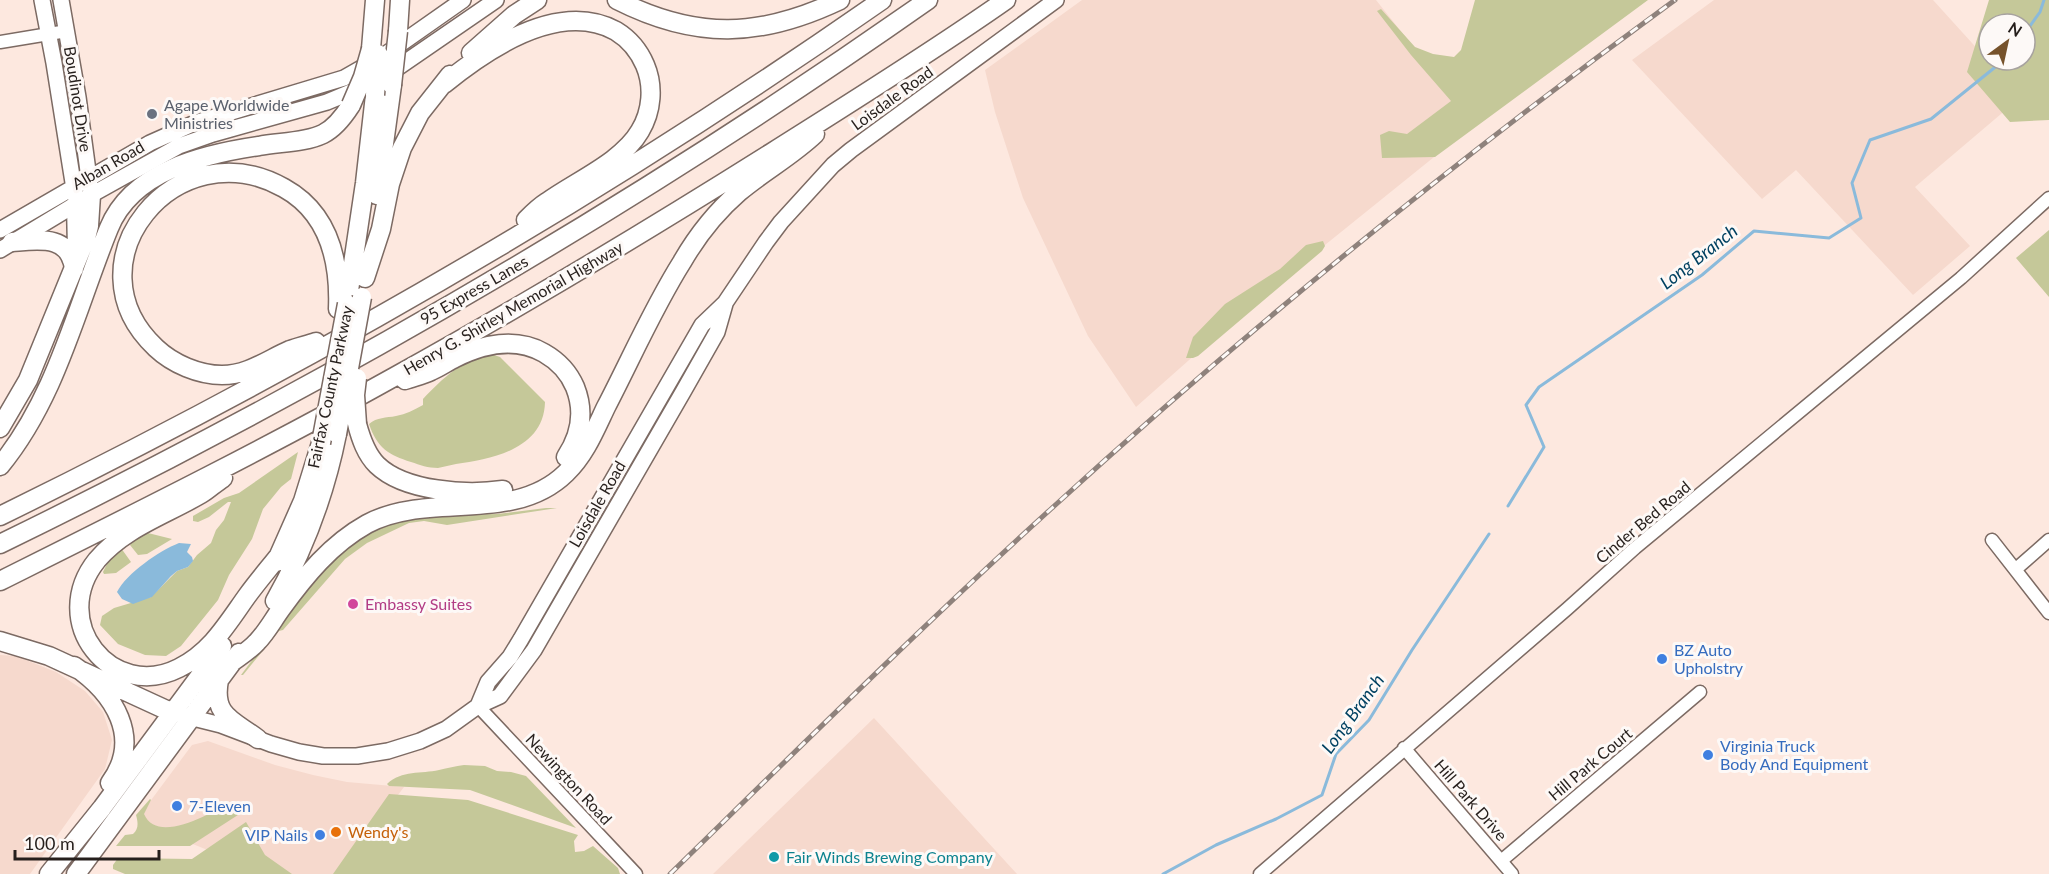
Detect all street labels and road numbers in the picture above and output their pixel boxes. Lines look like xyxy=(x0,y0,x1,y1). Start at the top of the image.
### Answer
street label: Boudinot Drive xyxy=(61,45,96,153)
street label: Loisdale Road xyxy=(847,62,936,134)
street label: Alban Road xyxy=(68,136,147,193)
street label: Henry G. Shirley Memorial Highway xyxy=(400,236,626,378)
street label: 95 Express Lanes xyxy=(417,251,531,328)
street label: Fairfax County Parkway xyxy=(303,303,356,470)
street label: Loisdale Road xyxy=(564,457,629,550)
street label: Cinder Bed Road xyxy=(1592,477,1694,567)
street label: Hill Park Court xyxy=(1544,723,1635,804)
street label: Newington Road xyxy=(522,729,616,828)
street label: Hill Park Drive xyxy=(1431,755,1512,844)

